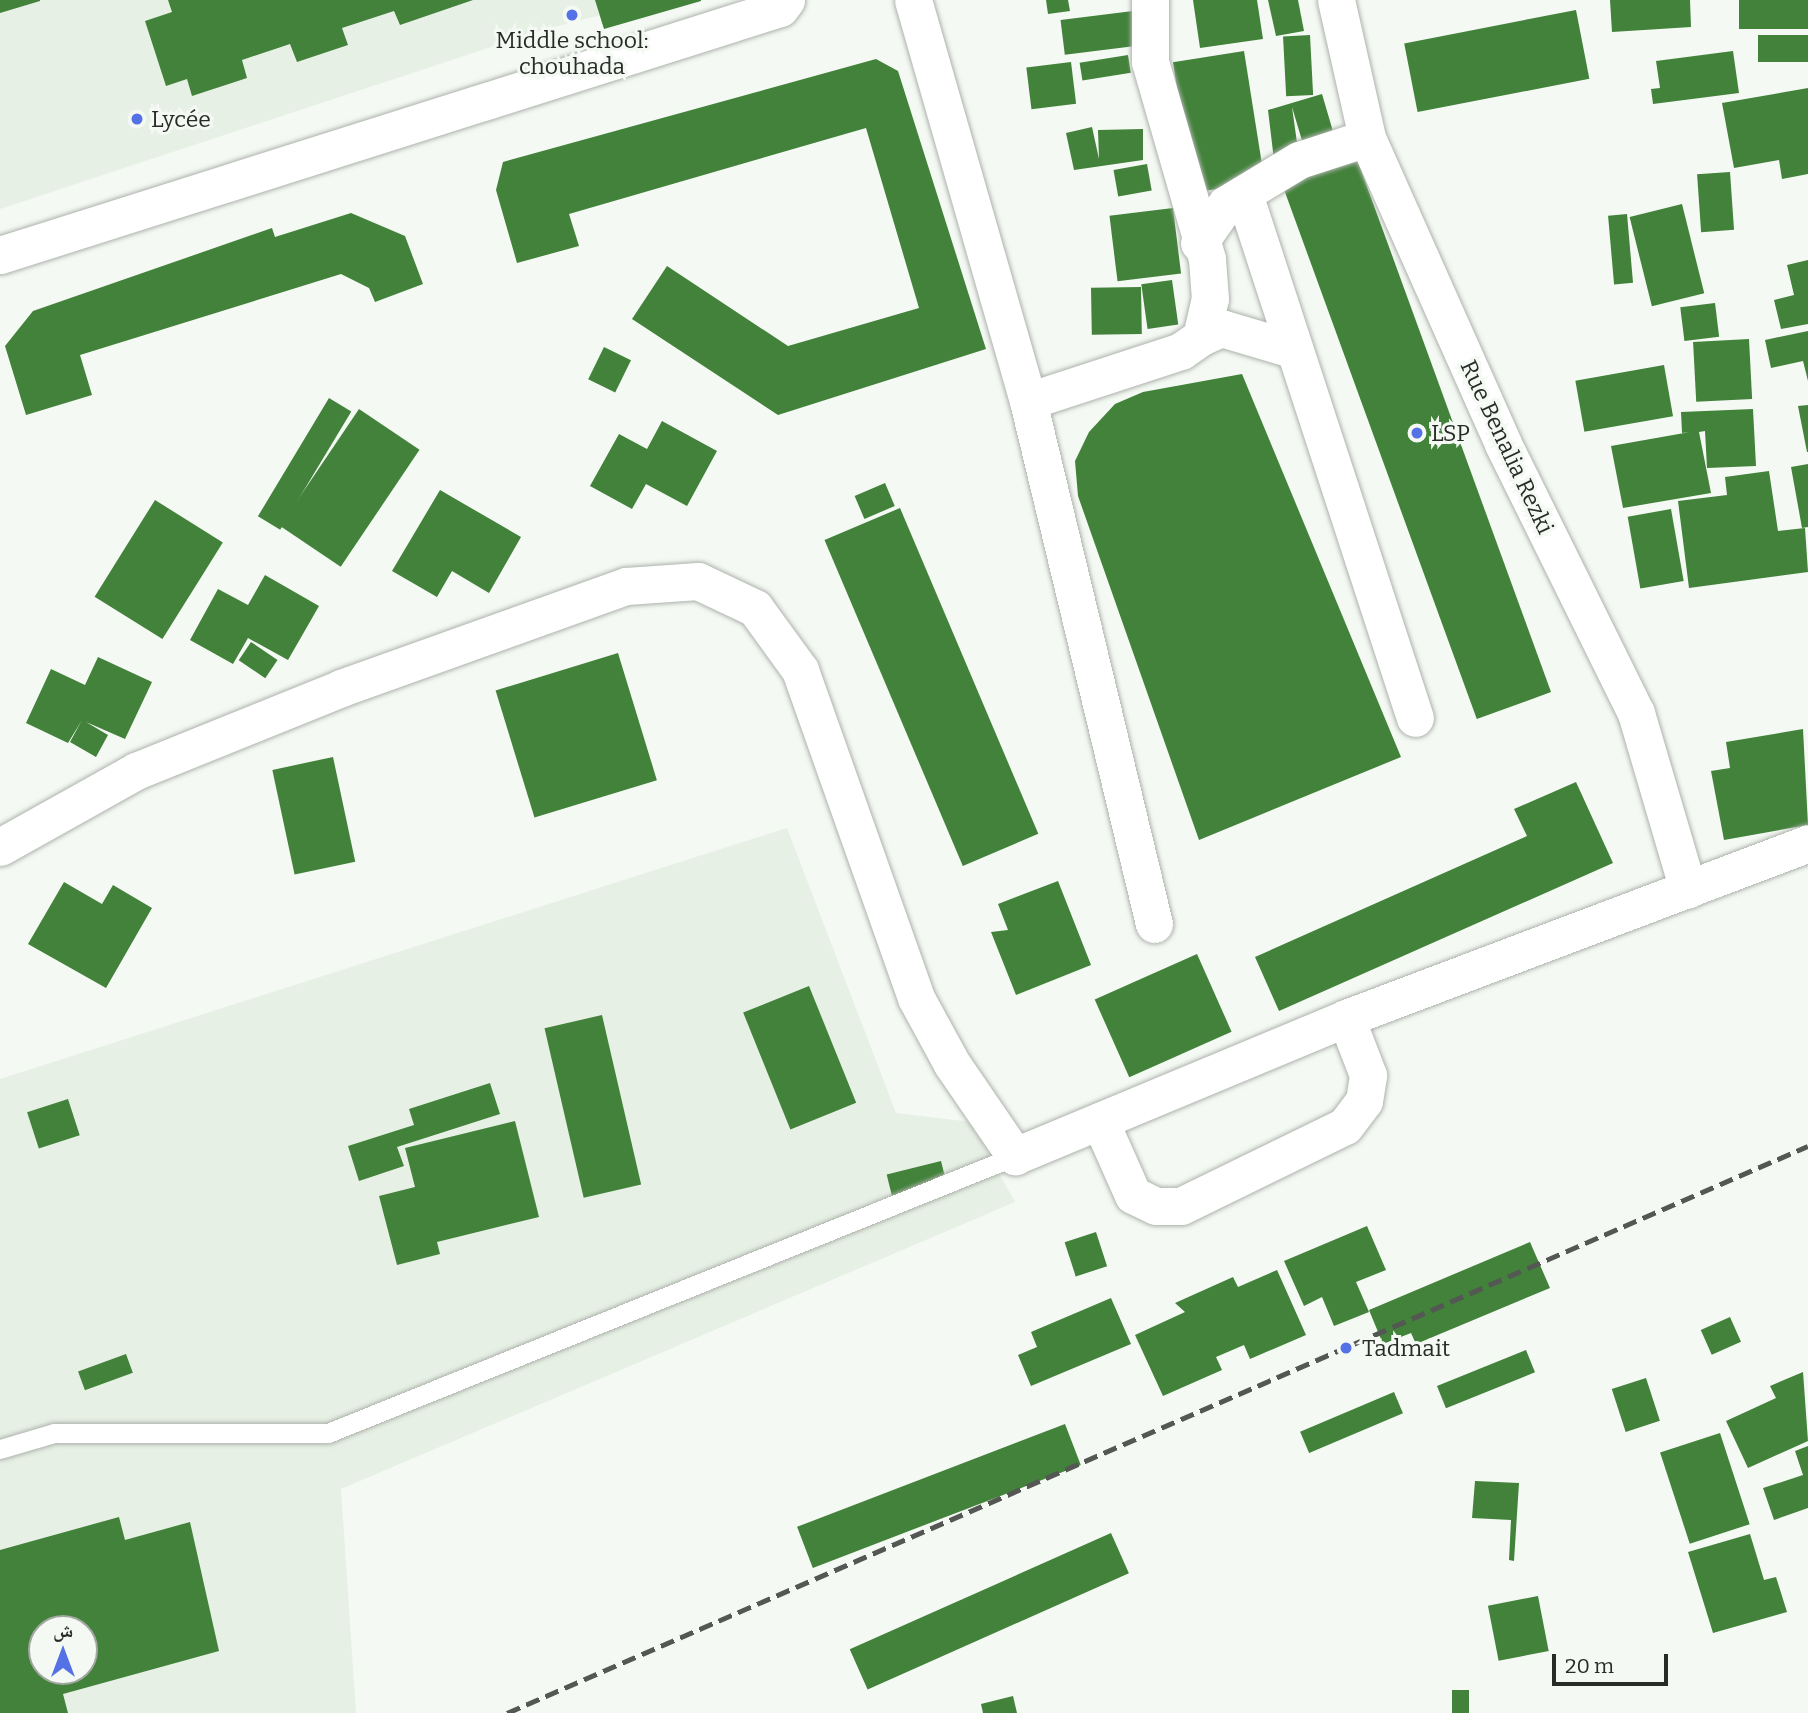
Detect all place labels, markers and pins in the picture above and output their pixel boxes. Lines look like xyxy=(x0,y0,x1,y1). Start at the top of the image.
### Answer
marker: Middle school: chouhada xyxy=(564,7,580,23)
place label: Middle school: chouhada xyxy=(495,26,649,80)
place label: Lycée xyxy=(151,105,211,133)
marker: Lycée xyxy=(129,111,145,127)
place label: LSP xyxy=(1431,419,1470,447)
marker: LSP xyxy=(1409,425,1425,441)
place label: Tadmait xyxy=(1362,1334,1450,1362)
marker: Tadmait xyxy=(1336,1338,1356,1358)

